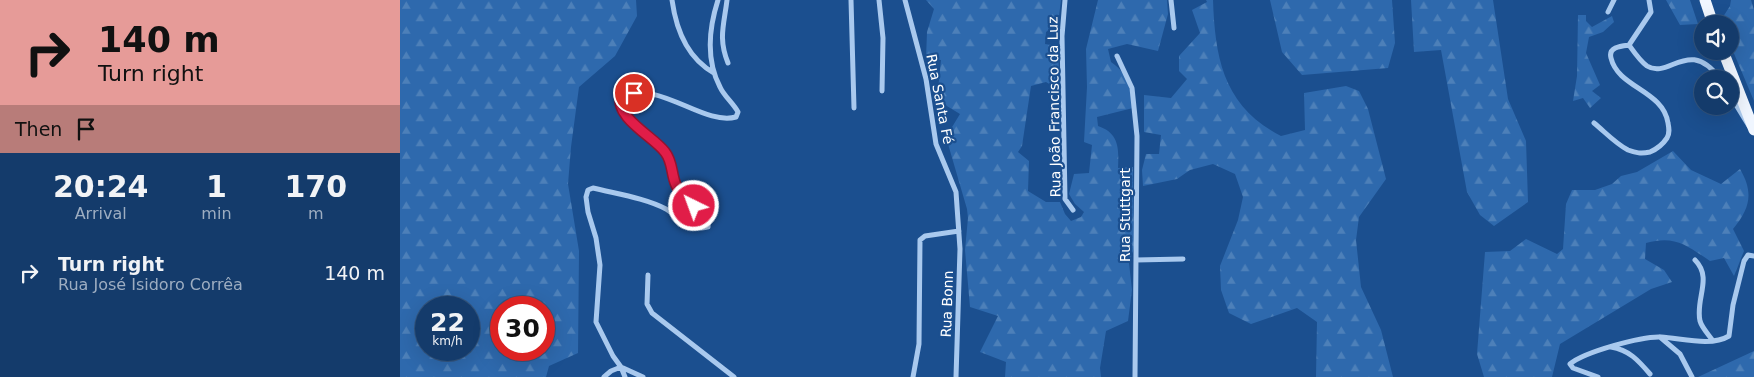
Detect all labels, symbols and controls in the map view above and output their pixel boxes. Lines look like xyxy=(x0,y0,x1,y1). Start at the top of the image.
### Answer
map controls xyxy=(1694,15,1739,115)
button: sound xyxy=(1694,15,1739,60)
street label: Rua João Francisco da Luz xyxy=(1044,16,1064,198)
icon: right xyxy=(15,20,80,85)
text: 140 m xyxy=(98,20,220,60)
street label: Rua Santa Fé xyxy=(923,52,957,146)
text: Turn right xyxy=(98,61,203,86)
button: search xyxy=(1694,70,1739,115)
pin xyxy=(613,72,655,114)
icon: arrive xyxy=(620,79,648,107)
icon: arrive xyxy=(72,115,100,143)
text: Then xyxy=(15,118,62,140)
street label: Rua Stuttgart xyxy=(1117,168,1133,262)
text: 20:24 xyxy=(53,169,148,204)
text: 1 xyxy=(206,169,227,204)
text: 170 xyxy=(284,169,347,204)
position arrow xyxy=(667,179,719,231)
text: Arrival xyxy=(75,204,127,223)
text: min xyxy=(201,204,232,223)
text: m xyxy=(308,204,324,223)
text: Turn right xyxy=(58,253,164,275)
icon: right xyxy=(15,259,43,287)
text: 140 m xyxy=(324,262,385,284)
street label: Rua Bonn xyxy=(938,270,956,338)
text: Rua José Isidoro Corrêa xyxy=(58,275,243,294)
speed limit sign: 30 xyxy=(490,296,555,361)
text: 22 xyxy=(430,308,465,337)
text: km/h xyxy=(432,334,463,348)

